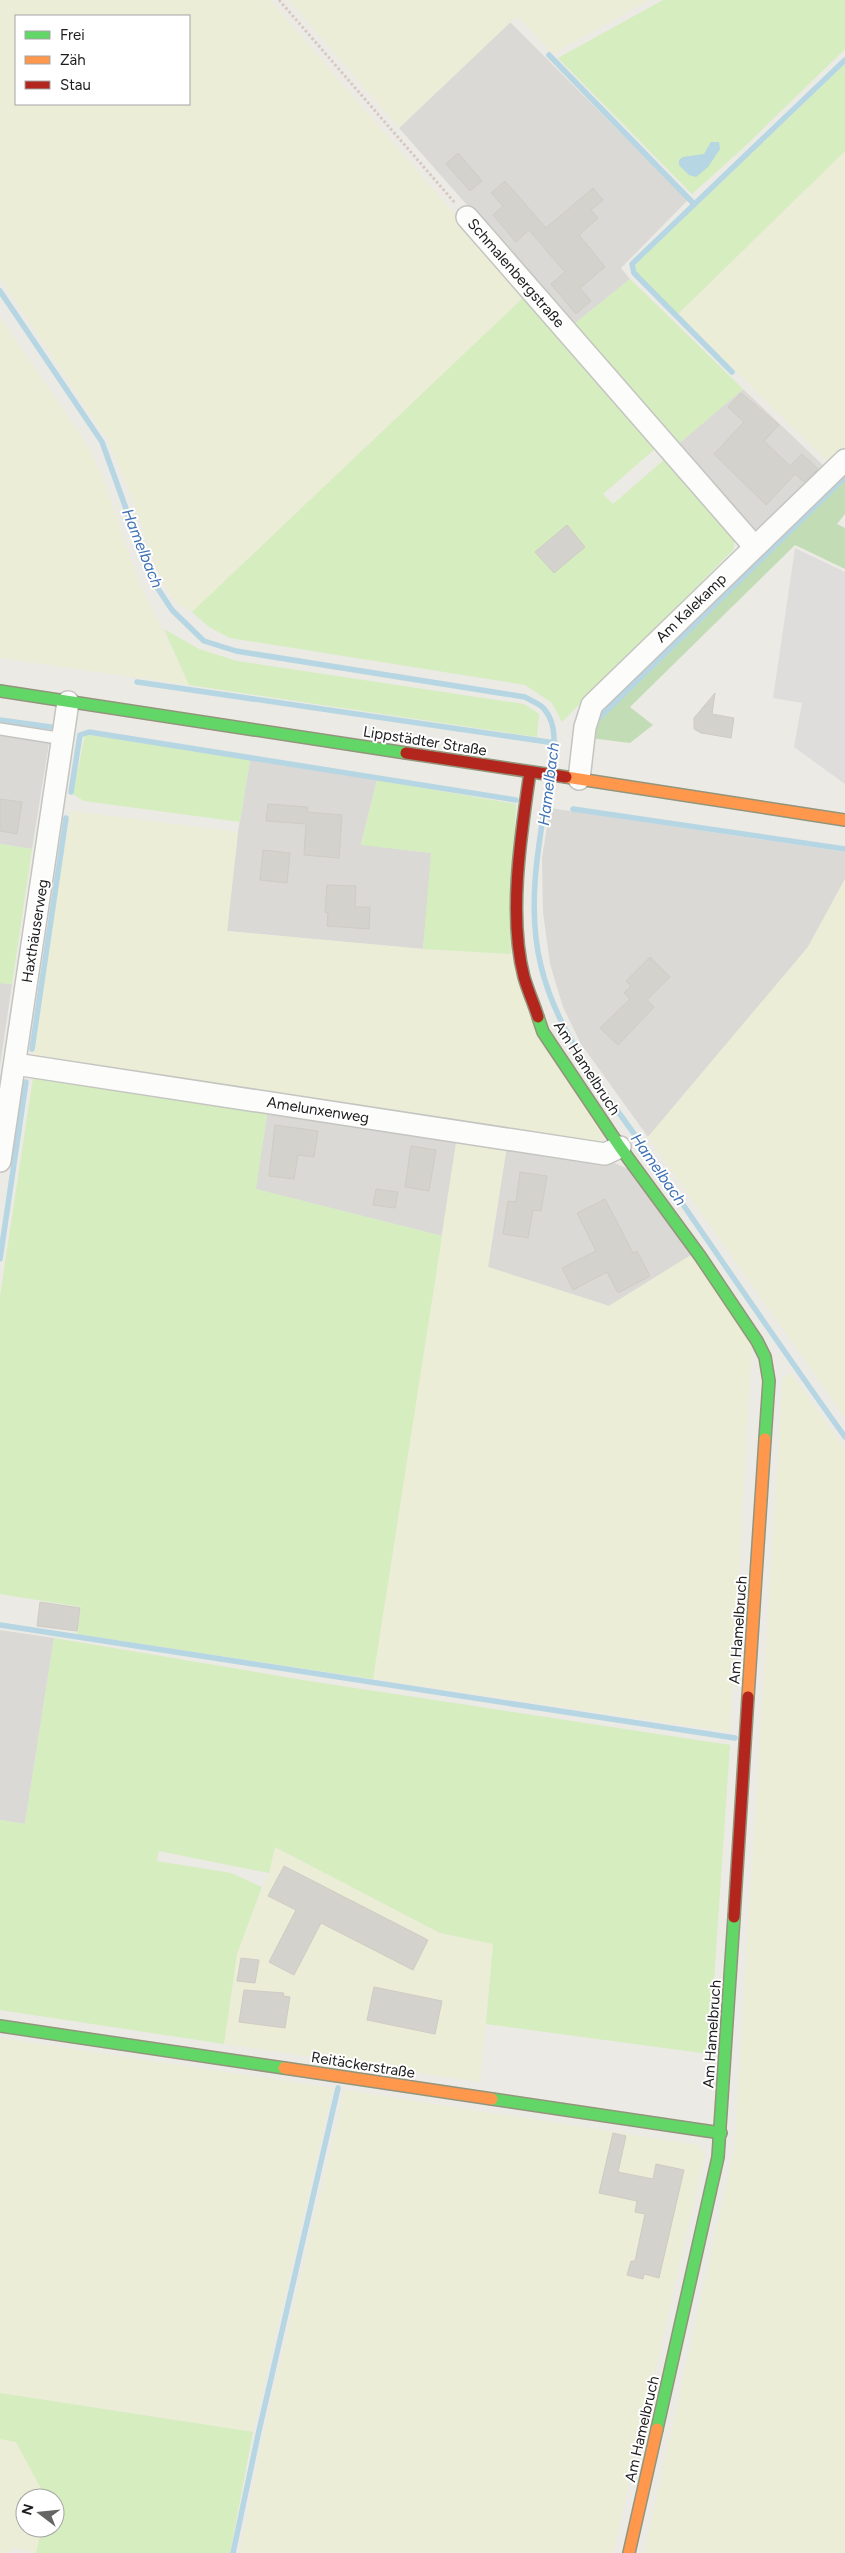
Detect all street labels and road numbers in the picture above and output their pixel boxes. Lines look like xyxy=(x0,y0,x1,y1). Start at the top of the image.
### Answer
street label: Schmalenbergstraße xyxy=(464,215,568,331)
street label: Am Kalekamp xyxy=(652,570,730,646)
street label: Lippstädter Straße xyxy=(362,722,488,760)
street label: Haxthäuserweg xyxy=(18,878,52,984)
street label: Am Hamelbruch xyxy=(550,1018,624,1118)
street label: Amelunxenweg xyxy=(266,1093,370,1127)
street label: Am Hamelbruch xyxy=(725,1575,751,1685)
street label: Am Hamelbruch xyxy=(699,1979,725,2089)
street label: Reitäckerstraße xyxy=(310,2048,416,2082)
street label: Am Hamelbruch xyxy=(621,2374,663,2484)

